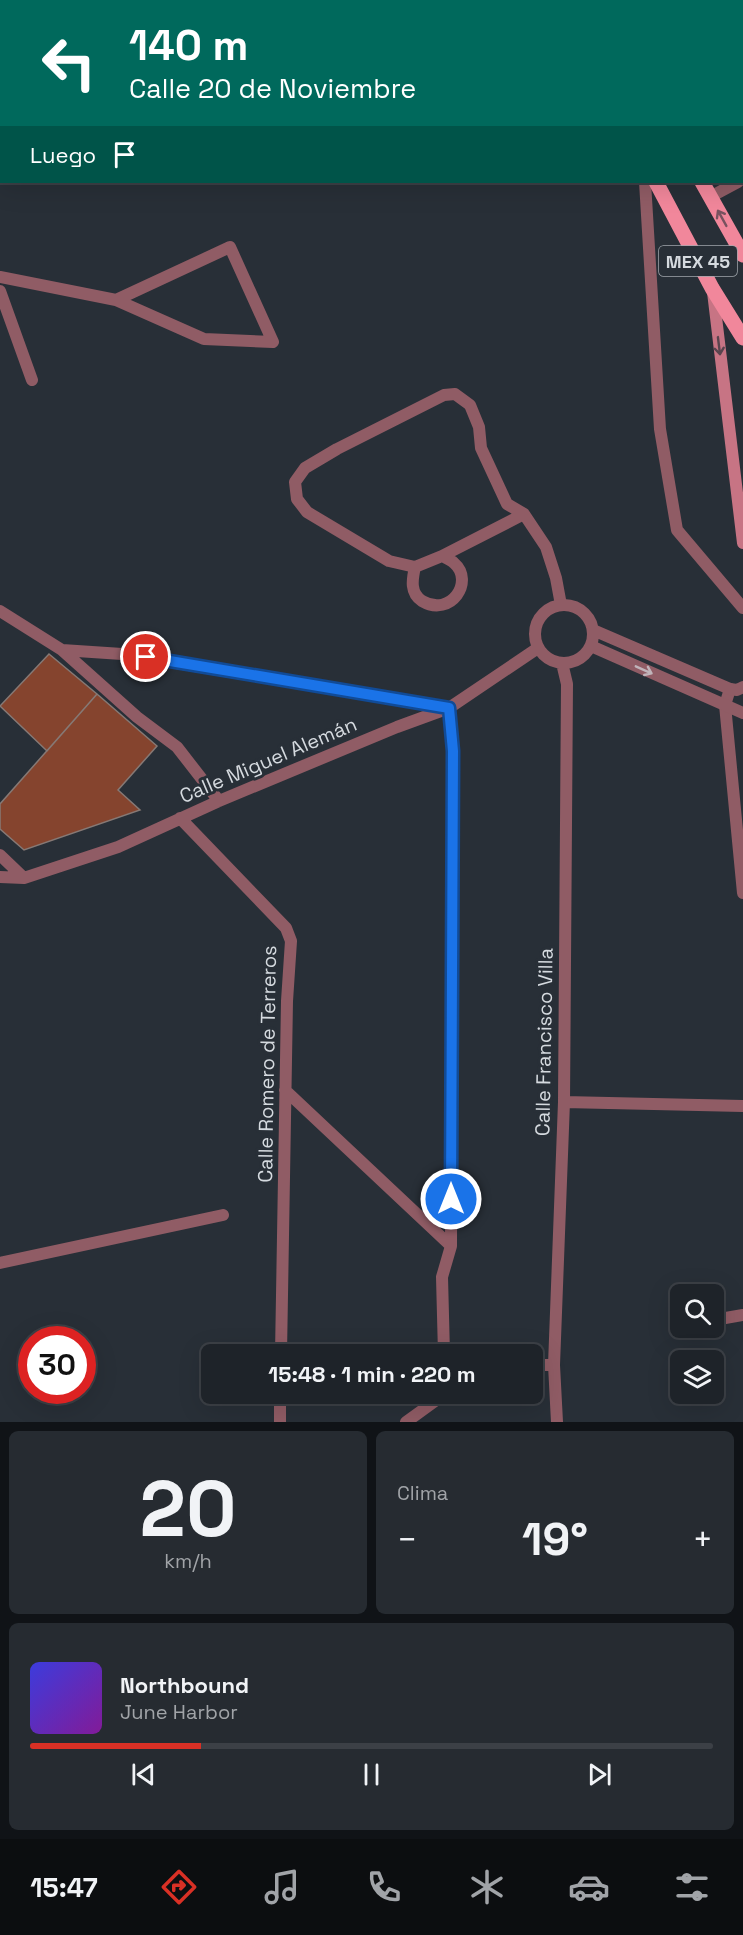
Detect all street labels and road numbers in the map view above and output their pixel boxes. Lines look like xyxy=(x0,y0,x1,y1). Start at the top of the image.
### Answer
road number: MEX 45 xyxy=(659,246,737,276)
street label: Calle Miguel Alemán xyxy=(175,711,361,809)
street label: Calle Romero de Terreros xyxy=(252,945,282,1183)
street label: Calle Francisco Villa xyxy=(529,948,559,1136)

